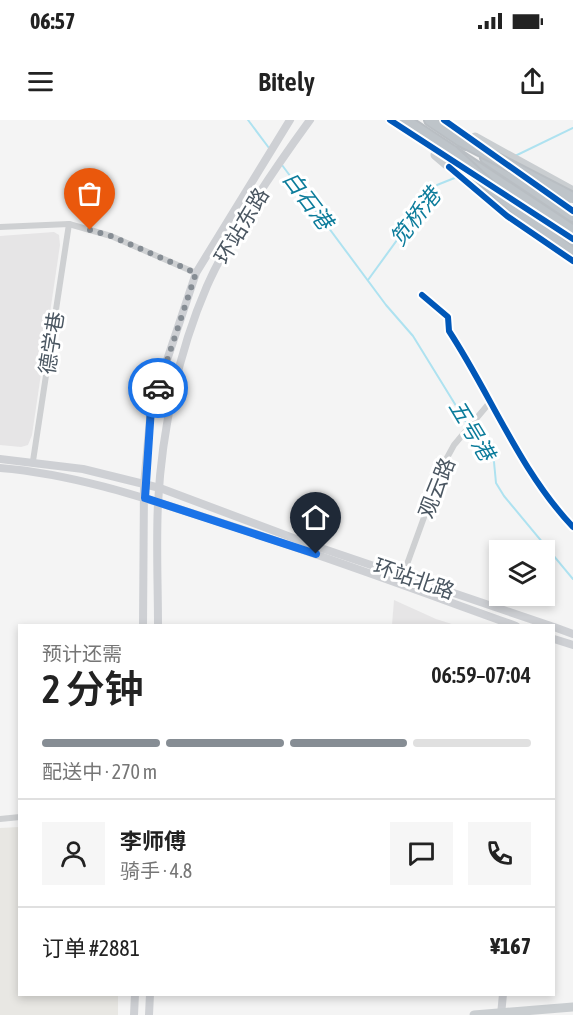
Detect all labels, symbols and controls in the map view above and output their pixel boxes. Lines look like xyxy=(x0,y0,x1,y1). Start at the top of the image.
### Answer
text: 06:57 xyxy=(30,8,75,34)
icon: menu xyxy=(24,65,57,98)
icon: share xyxy=(516,65,549,98)
text: Bitely xyxy=(258,66,315,97)
water label: 白石港 xyxy=(278,166,340,237)
pin xyxy=(64,168,115,230)
icon: bag xyxy=(73,177,106,210)
water label: 笕桥港 xyxy=(384,181,447,251)
street label: 环站东路 xyxy=(209,183,273,268)
street label: 德学巷 xyxy=(34,310,68,376)
courier xyxy=(128,358,188,418)
icon: car xyxy=(142,372,175,405)
water label: 五号港 xyxy=(444,395,502,468)
street label: 观云路 xyxy=(413,454,459,521)
pin xyxy=(290,492,341,554)
icon: home xyxy=(299,501,332,534)
map controls xyxy=(489,540,555,606)
button: layers xyxy=(489,540,555,606)
street label: 环站北路 xyxy=(371,553,458,603)
text: 预计还需 xyxy=(42,642,122,665)
text: 06:59–07:04 xyxy=(431,662,531,688)
text: 2 分钟 xyxy=(42,667,144,711)
text: 配送中 · 270 m xyxy=(42,760,157,783)
button: person xyxy=(42,822,105,885)
button: chat xyxy=(390,822,453,885)
button: phone xyxy=(468,822,531,885)
text: 李师傅 xyxy=(120,828,186,854)
text: 骑手 · 4.8 xyxy=(120,859,192,882)
text: ¥167 xyxy=(490,933,531,959)
text: 订单 #2881 xyxy=(42,935,140,961)

